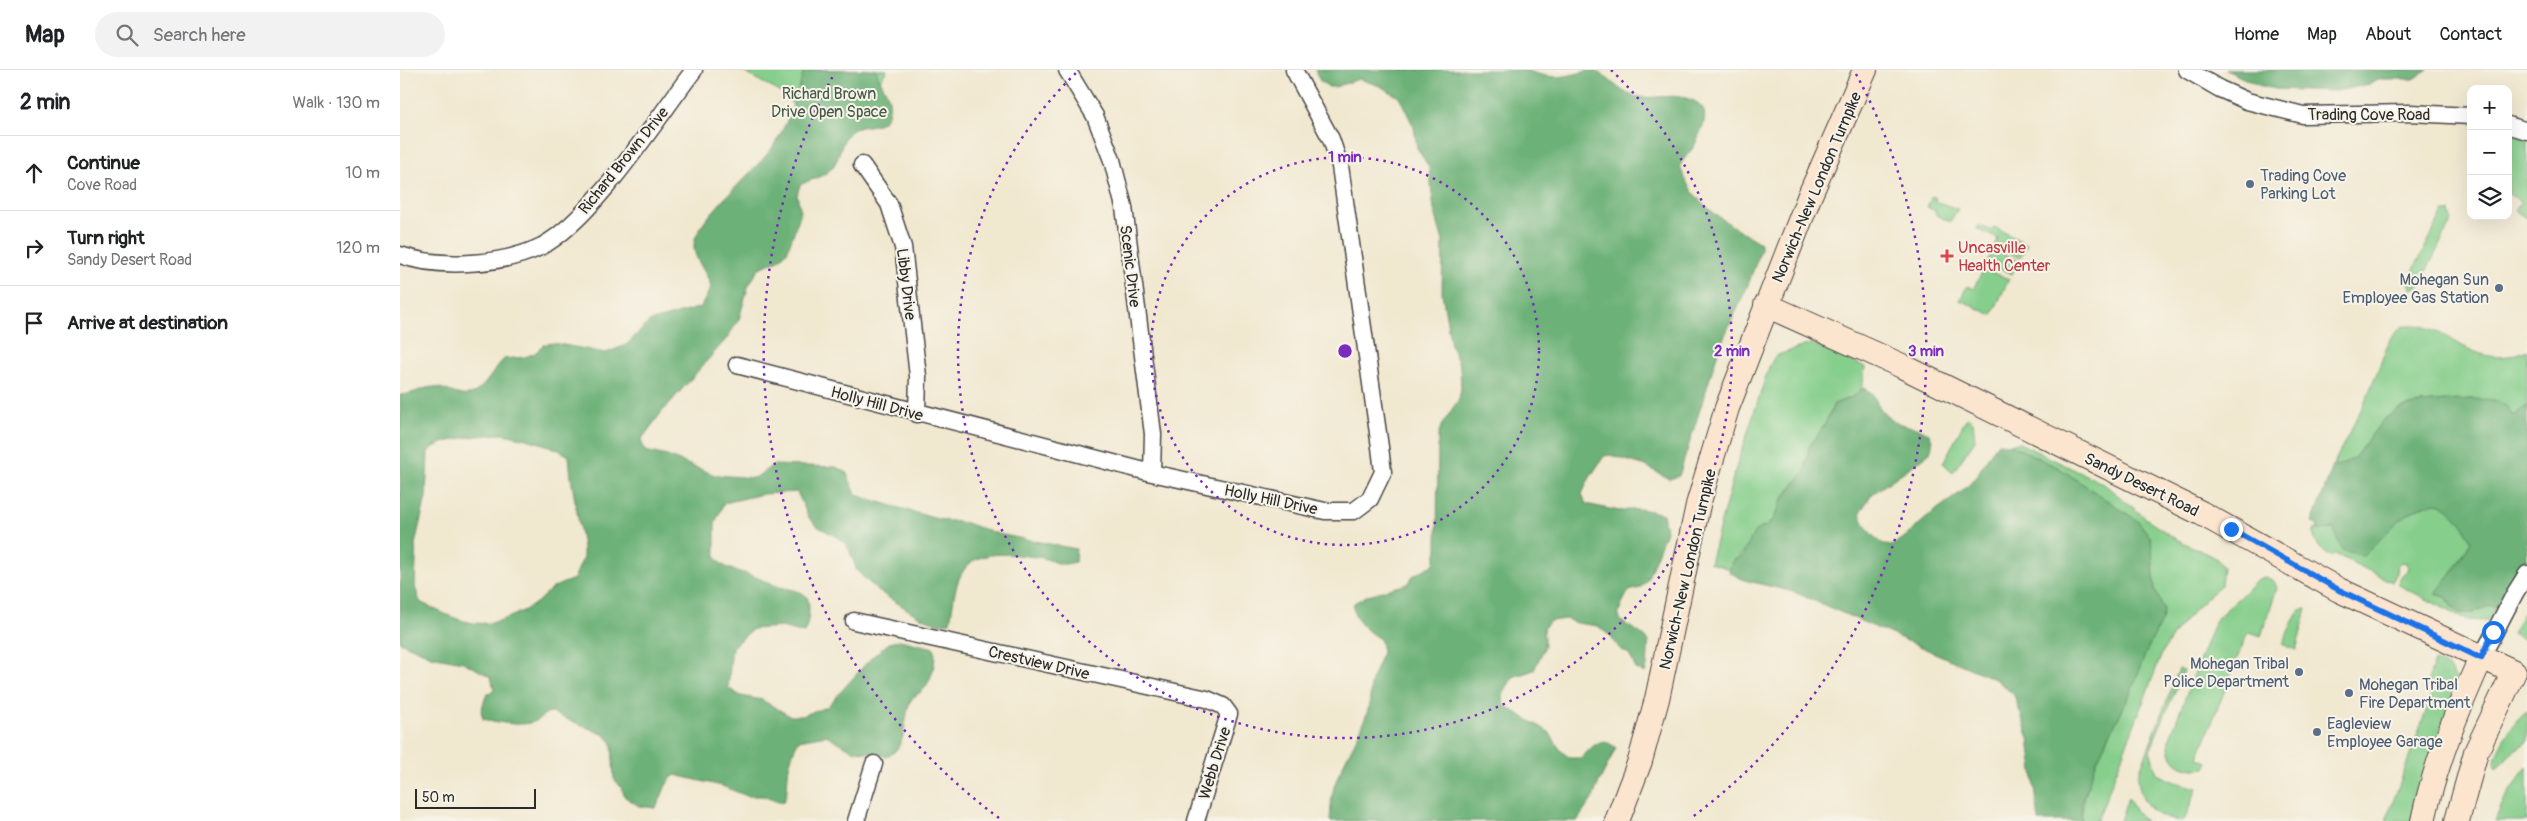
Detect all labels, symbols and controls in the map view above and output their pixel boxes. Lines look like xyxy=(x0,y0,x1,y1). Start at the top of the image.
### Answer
search box xyxy=(95,12,445,57)
text: Map xyxy=(25,20,65,49)
icon: search xyxy=(113,21,141,49)
text: Search here xyxy=(153,23,246,47)
text: Home xyxy=(2234,23,2279,46)
text: Map xyxy=(2307,23,2337,46)
text: About xyxy=(2365,23,2411,46)
text: Contact xyxy=(2439,23,2502,46)
park label: Richard Brown Drive Open Space xyxy=(771,84,887,122)
map controls xyxy=(2467,85,2512,220)
button: + xyxy=(2467,85,2512,130)
text: 2 min xyxy=(20,89,70,116)
street label: Norwich-New London Turnpike xyxy=(1768,89,1866,286)
text: Walk · 130 m xyxy=(293,93,380,113)
street label: Richard Brown Drive xyxy=(574,103,673,218)
street label: Trading Cove Road xyxy=(2308,105,2430,125)
button: − xyxy=(2467,130,2512,175)
text: 1 min xyxy=(1328,148,1362,167)
text: Continue xyxy=(67,151,140,175)
icon: ahead xyxy=(20,159,48,187)
text: 10 m xyxy=(345,163,380,183)
place label: Trading Cove Parking Lot xyxy=(2260,166,2346,204)
text: Cove Road xyxy=(67,175,137,195)
button: layers xyxy=(2467,175,2512,220)
marker: Trading Cove Parking Lot xyxy=(2244,178,2256,190)
street label: Scenic Drive xyxy=(1115,224,1145,308)
text: Turn right xyxy=(67,226,145,250)
icon: right xyxy=(20,234,48,262)
text: 120 m xyxy=(336,238,380,258)
place label: Uncasville Health Center xyxy=(1958,238,2051,276)
street label: Libby Drive xyxy=(892,247,920,321)
marker: Uncasville Health Center xyxy=(1940,249,1954,263)
text: Sandy Desert Road xyxy=(67,250,192,270)
place label: Mohegan Sun Employee Gas Station xyxy=(2342,270,2489,308)
marker: Mohegan Sun Employee Gas Station xyxy=(2493,282,2505,294)
icon: arrive xyxy=(20,309,48,337)
text: Arrive at destination xyxy=(67,311,228,335)
centre of rings xyxy=(1336,342,1354,360)
text: 2 min xyxy=(1714,342,1750,361)
text: 3 min xyxy=(1908,342,1944,361)
street label: Holly Hill Drive xyxy=(828,382,925,426)
street label: Sandy Desert Road xyxy=(2081,448,2202,521)
street label: Norwich-New London Turnpike xyxy=(1655,467,1721,672)
street label: Holly Hill Drive xyxy=(1222,480,1319,520)
route end xyxy=(2220,518,2243,541)
route start xyxy=(2482,621,2505,644)
street label: Crestview Drive xyxy=(986,642,1091,684)
place label: Mohegan Tribal Police Department xyxy=(2163,654,2290,692)
marker: Mohegan Tribal Police Department xyxy=(2293,666,2305,678)
place label: Mohegan Tribal Fire Department xyxy=(2359,675,2471,713)
marker: Mohegan Tribal Fire Department xyxy=(2343,687,2355,699)
place label: Eagleview Employee Garage xyxy=(2327,714,2443,752)
street label: Webb Drive xyxy=(1194,724,1235,802)
marker: Eagleview Employee Garage xyxy=(2311,726,2323,738)
scale bar xyxy=(415,786,536,809)
text: 50 m xyxy=(422,789,455,806)

